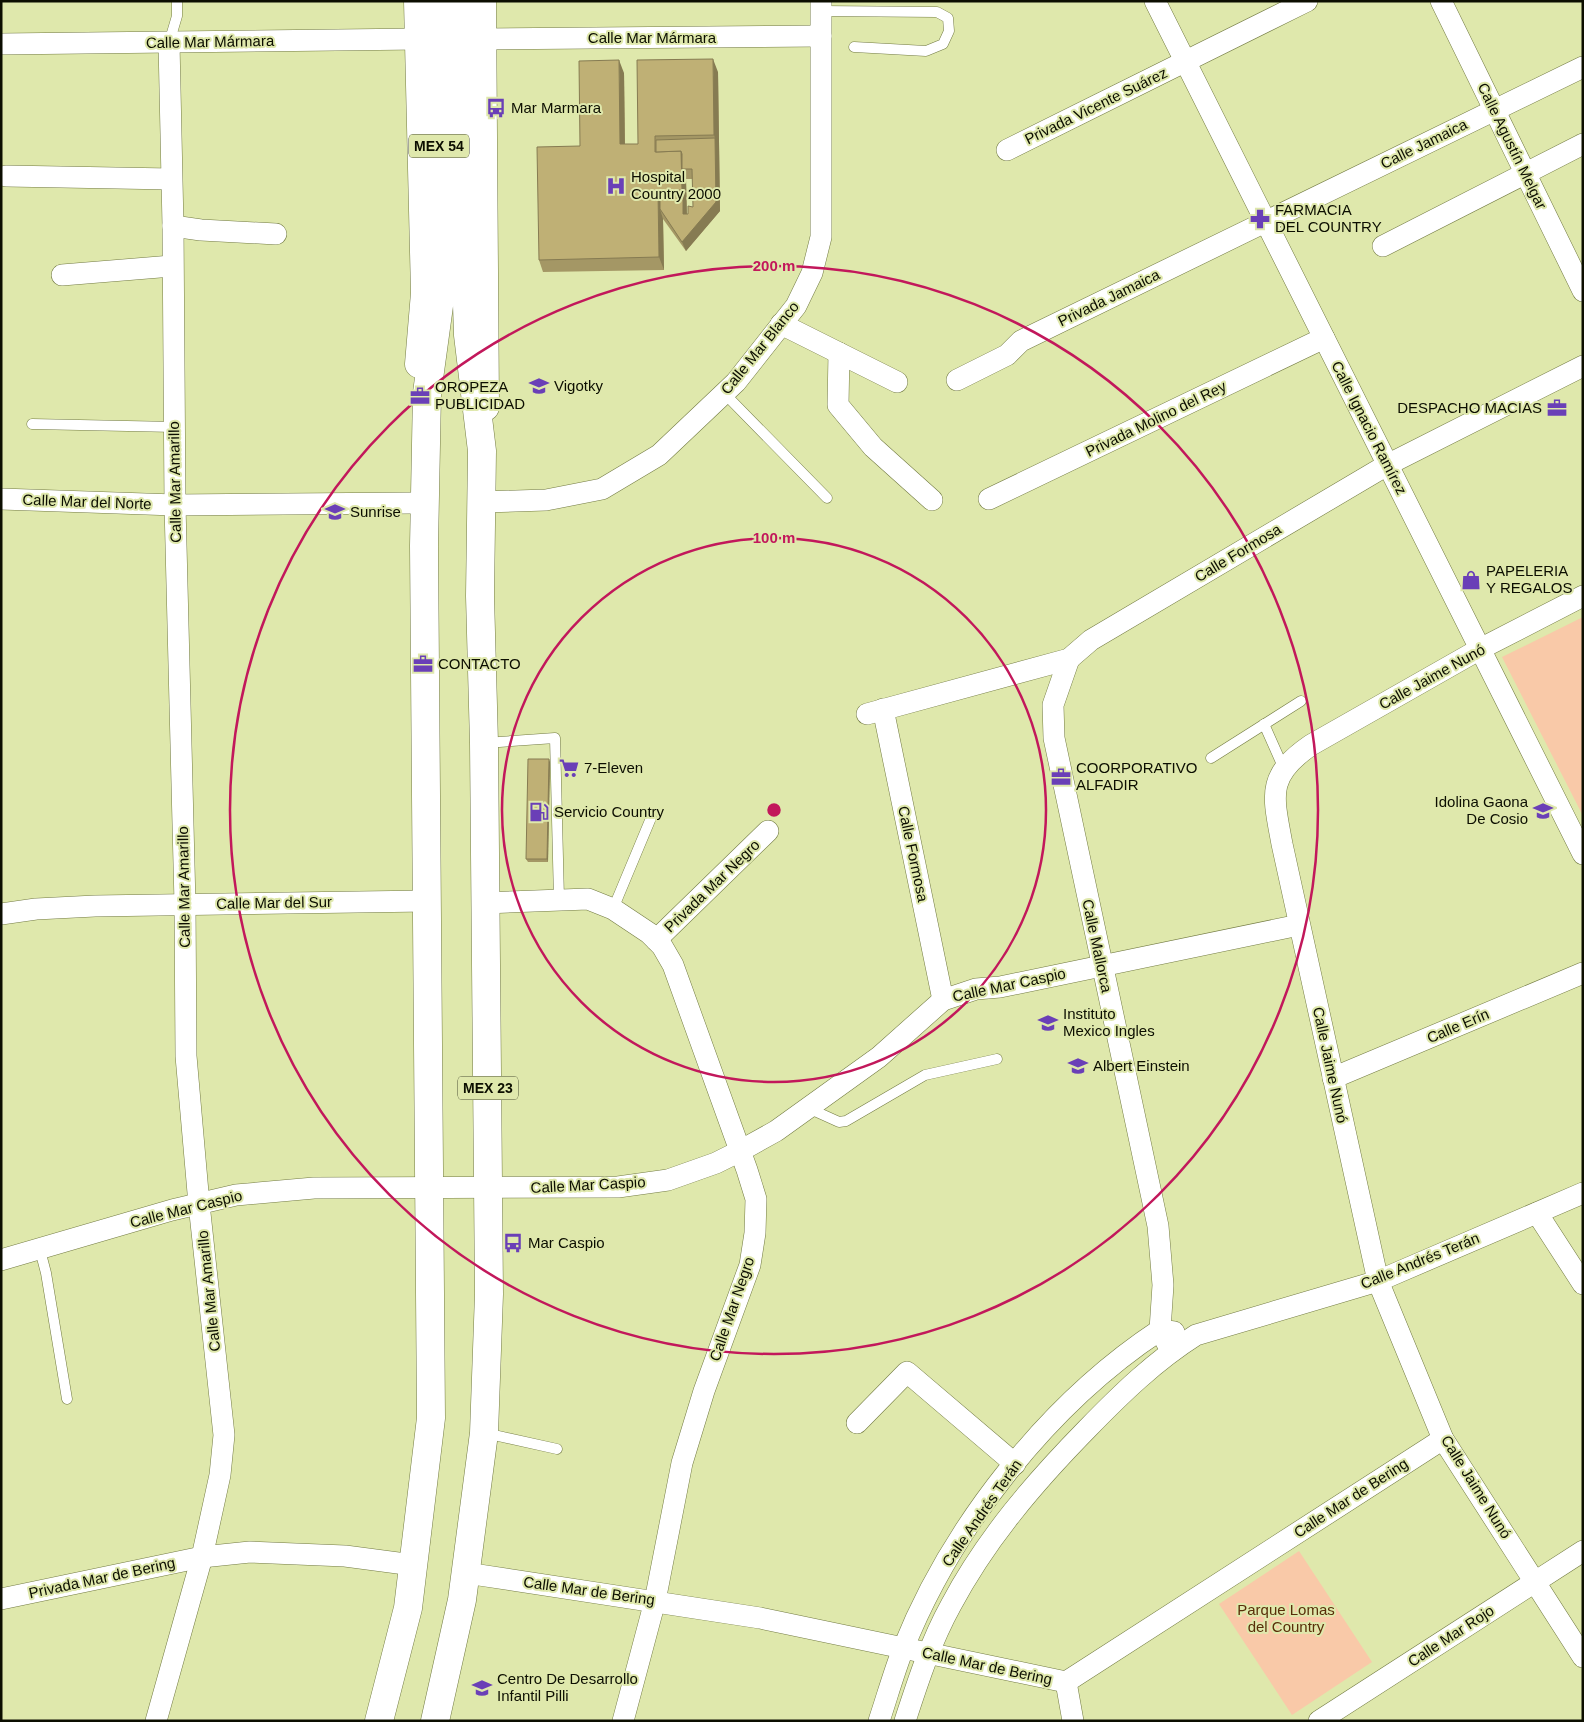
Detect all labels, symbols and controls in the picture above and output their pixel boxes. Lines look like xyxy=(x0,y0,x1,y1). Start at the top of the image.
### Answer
street label: Calle Mar Mármara xyxy=(588,29,717,46)
street label: Calle Mar Mármara xyxy=(146,32,275,51)
street label: Privada Vicente Suárez xyxy=(1022,64,1170,147)
street label: Calle Agustín Melgar xyxy=(1474,80,1550,212)
bus stop icon: Mar Marmara xyxy=(485,97,507,119)
place label: Mar Marmara xyxy=(511,99,602,116)
street label: Calle Jamaica xyxy=(1378,115,1470,172)
road number: MEX 54 xyxy=(409,134,469,158)
place label: Hospital Country 2000 xyxy=(631,168,721,202)
hospital icon: Hospital Country 2000 xyxy=(605,175,627,197)
place label: FARMACIA DEL COUNTRY xyxy=(1275,201,1382,235)
pharmacy icon: FARMACIA DEL COUNTRY xyxy=(1249,208,1271,230)
text: 200 m xyxy=(753,257,795,274)
street label: Privada Jamaica xyxy=(1055,265,1163,329)
street label: Calle Mar Blanco xyxy=(717,298,802,397)
street label: Calle Ignacio Ramírez xyxy=(1328,358,1411,497)
school or university icon: Vigotky xyxy=(528,375,550,397)
place label: Vigotky xyxy=(554,377,603,394)
street label: Privada Molino del Rey xyxy=(1083,377,1229,460)
place label: OROPEZA PUBLICIDAD xyxy=(435,378,525,412)
office icon: OROPEZA PUBLICIDAD xyxy=(409,385,431,407)
office icon: DESPACHO MACIAS xyxy=(1546,397,1568,419)
place label: DESPACHO MACIAS xyxy=(1397,399,1542,416)
street label: Calle Mar Amarillo xyxy=(165,421,184,543)
street label: Calle Mar del Norte xyxy=(22,491,152,512)
school or university icon: Sunrise xyxy=(324,501,346,523)
place label: Sunrise xyxy=(350,503,401,520)
street label: Calle Formosa xyxy=(1192,520,1284,585)
text: 100 m xyxy=(753,529,795,546)
place label: PAPELERIA Y REGALOS xyxy=(1486,562,1572,596)
shop icon: PAPELERIA Y REGALOS xyxy=(1460,569,1482,591)
street label: Calle Jaime Nunó xyxy=(1376,640,1488,713)
office icon: CONTACTO xyxy=(412,653,434,675)
place label: CONTACTO xyxy=(438,655,521,672)
supermarket icon: 7-Eleven xyxy=(558,757,580,779)
place label: 7-Eleven xyxy=(584,759,643,776)
place label: COORPORATIVO ALFADIR xyxy=(1076,759,1197,793)
office icon: COORPORATIVO ALFADIR xyxy=(1050,766,1072,788)
place label: Idolina Gaona De Cosio xyxy=(1435,793,1529,827)
school or university icon: Idolina Gaona De Cosio xyxy=(1532,800,1554,822)
fuel station icon: Servicio Country xyxy=(528,801,550,823)
centre of rings xyxy=(765,801,783,819)
place label: Servicio Country xyxy=(554,803,665,820)
street label: Calle Formosa xyxy=(895,804,932,904)
street label: Calle Mar Amarillo xyxy=(174,826,193,948)
street label: Privada Mar Negro xyxy=(660,836,763,935)
street label: Calle Mar del Sur xyxy=(216,893,332,912)
street label: Calle Mallorca xyxy=(1079,898,1116,995)
street label: Calle Mar Caspio xyxy=(951,964,1067,1005)
place label: Instituto Mexico Ingles xyxy=(1063,1005,1155,1039)
street label: Calle Jaime Nunó xyxy=(1310,1005,1351,1125)
street label: Calle Erín xyxy=(1424,1005,1491,1046)
school or university icon: Instituto Mexico Ingles xyxy=(1037,1012,1059,1034)
school or university icon: Albert Einstein xyxy=(1067,1055,1089,1077)
place label: Albert Einstein xyxy=(1093,1057,1190,1074)
road number: MEX 23 xyxy=(458,1076,518,1100)
street label: Calle Mar Caspio xyxy=(530,1173,646,1196)
street label: Calle Mar Caspio xyxy=(128,1186,244,1231)
street label: Calle Andrés Terán xyxy=(1358,1229,1482,1292)
street label: Calle Mar Amarillo xyxy=(194,1230,223,1352)
bus stop icon: Mar Caspio xyxy=(502,1232,524,1254)
place label: Mar Caspio xyxy=(528,1234,605,1251)
street label: Calle Mar Negro xyxy=(706,1254,757,1363)
street label: Calle Jaime Nunó xyxy=(1438,1432,1515,1541)
street label: Calle Mar de Bering xyxy=(1291,1454,1411,1541)
street label: Calle Andrés Terán xyxy=(938,1456,1025,1569)
street label: Privada Mar de Bering xyxy=(27,1554,177,1601)
street label: Calle Mar de Bering xyxy=(522,1573,656,1608)
park label: Parque Lomas del Country xyxy=(1237,1601,1335,1635)
street label: Calle Mar Rojo xyxy=(1404,1601,1497,1670)
street label: Calle Mar de Bering xyxy=(921,1643,1054,1688)
place label: Centro De Desarrollo Infantil Pilli xyxy=(497,1670,638,1704)
school or university icon: Centro De Desarrollo Infantil Pilli xyxy=(471,1677,493,1699)

